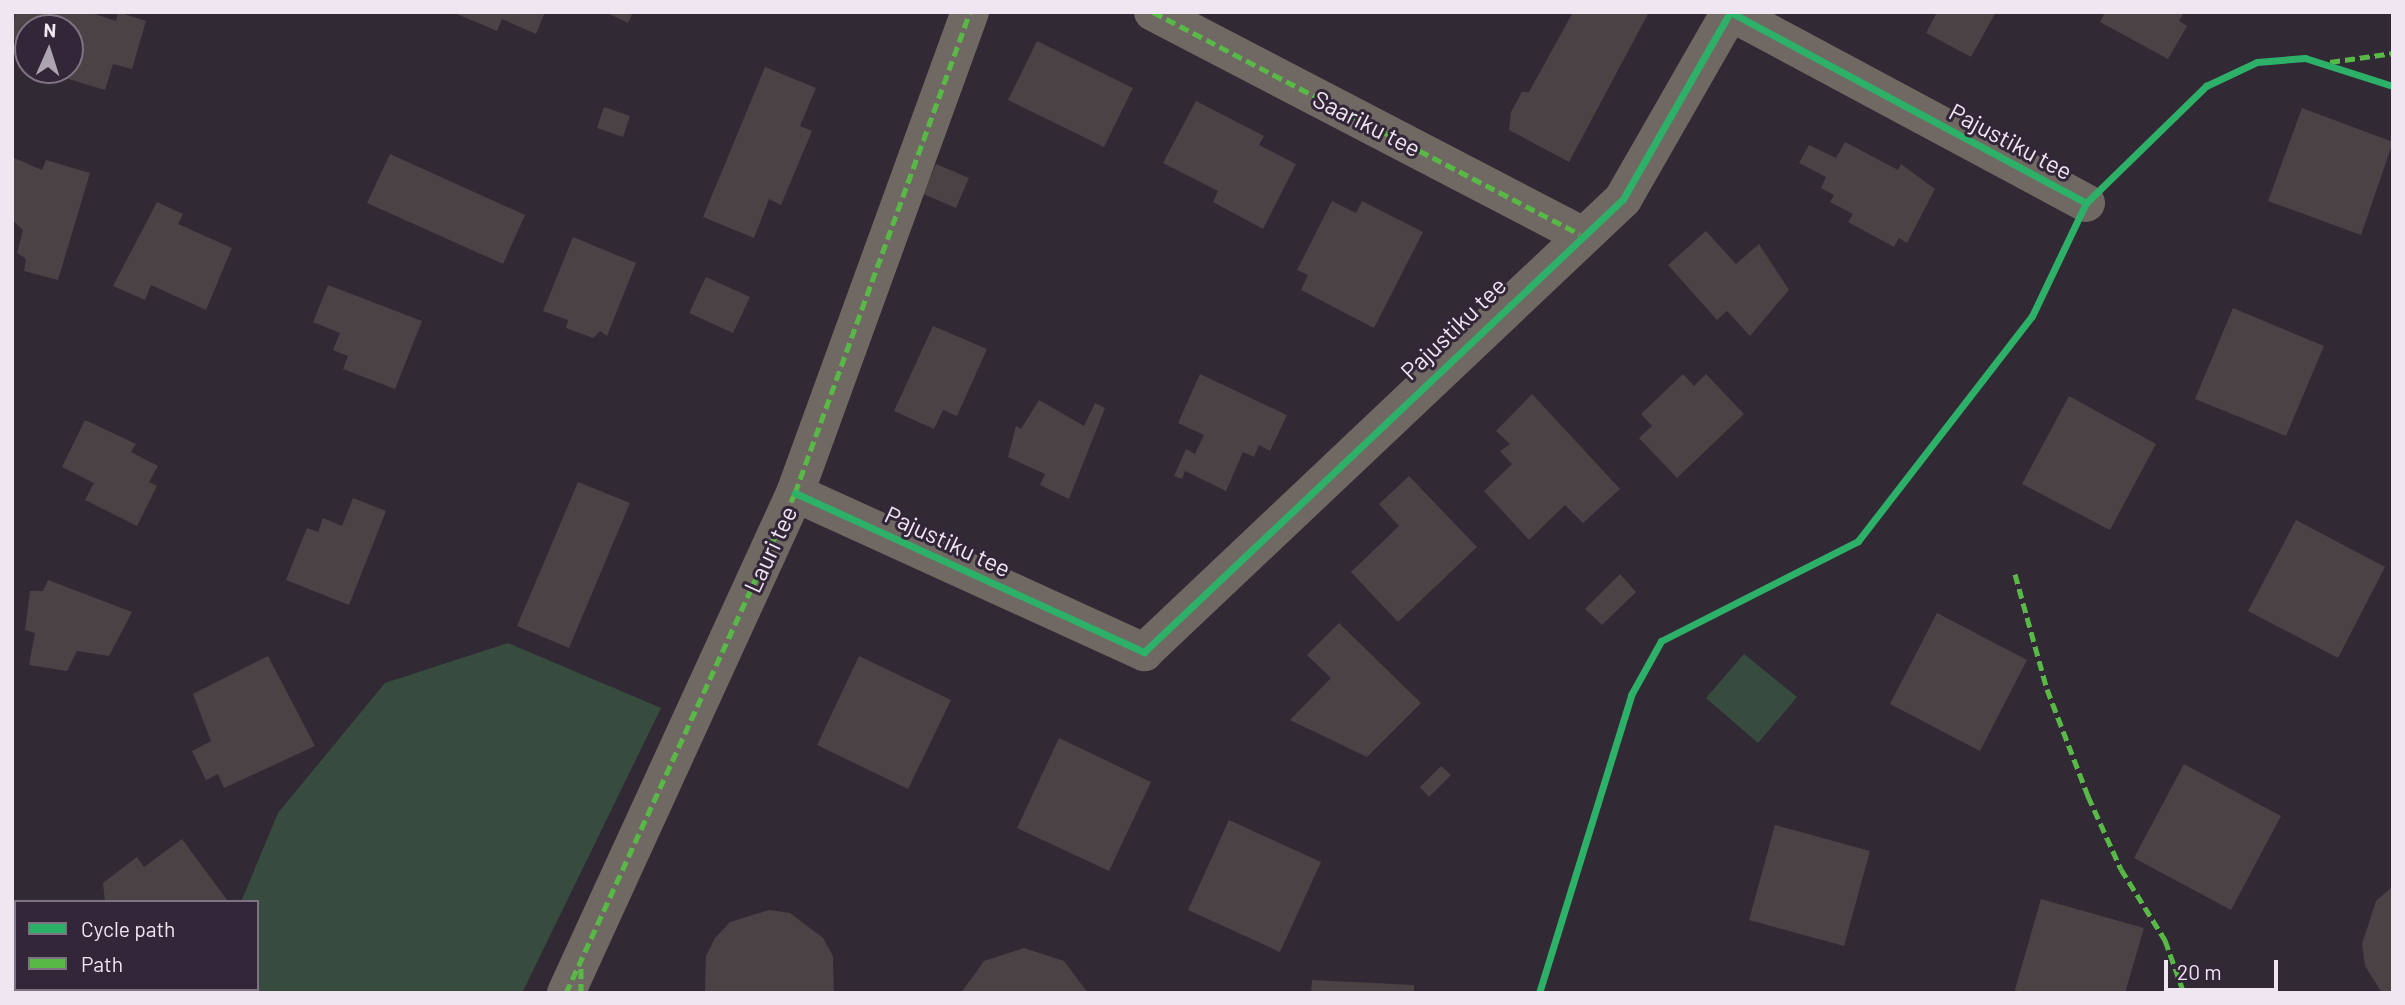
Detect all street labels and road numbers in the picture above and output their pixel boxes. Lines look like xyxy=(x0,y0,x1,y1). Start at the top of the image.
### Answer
street label: Saariku tee xyxy=(1308,84,1426,162)
street label: Pajustiku tee xyxy=(1945,97,2077,185)
street label: Pajustiku tee xyxy=(1394,271,1512,385)
street label: Pajustiku tee xyxy=(881,499,1015,583)
street label: Lauri tee xyxy=(737,501,803,597)

